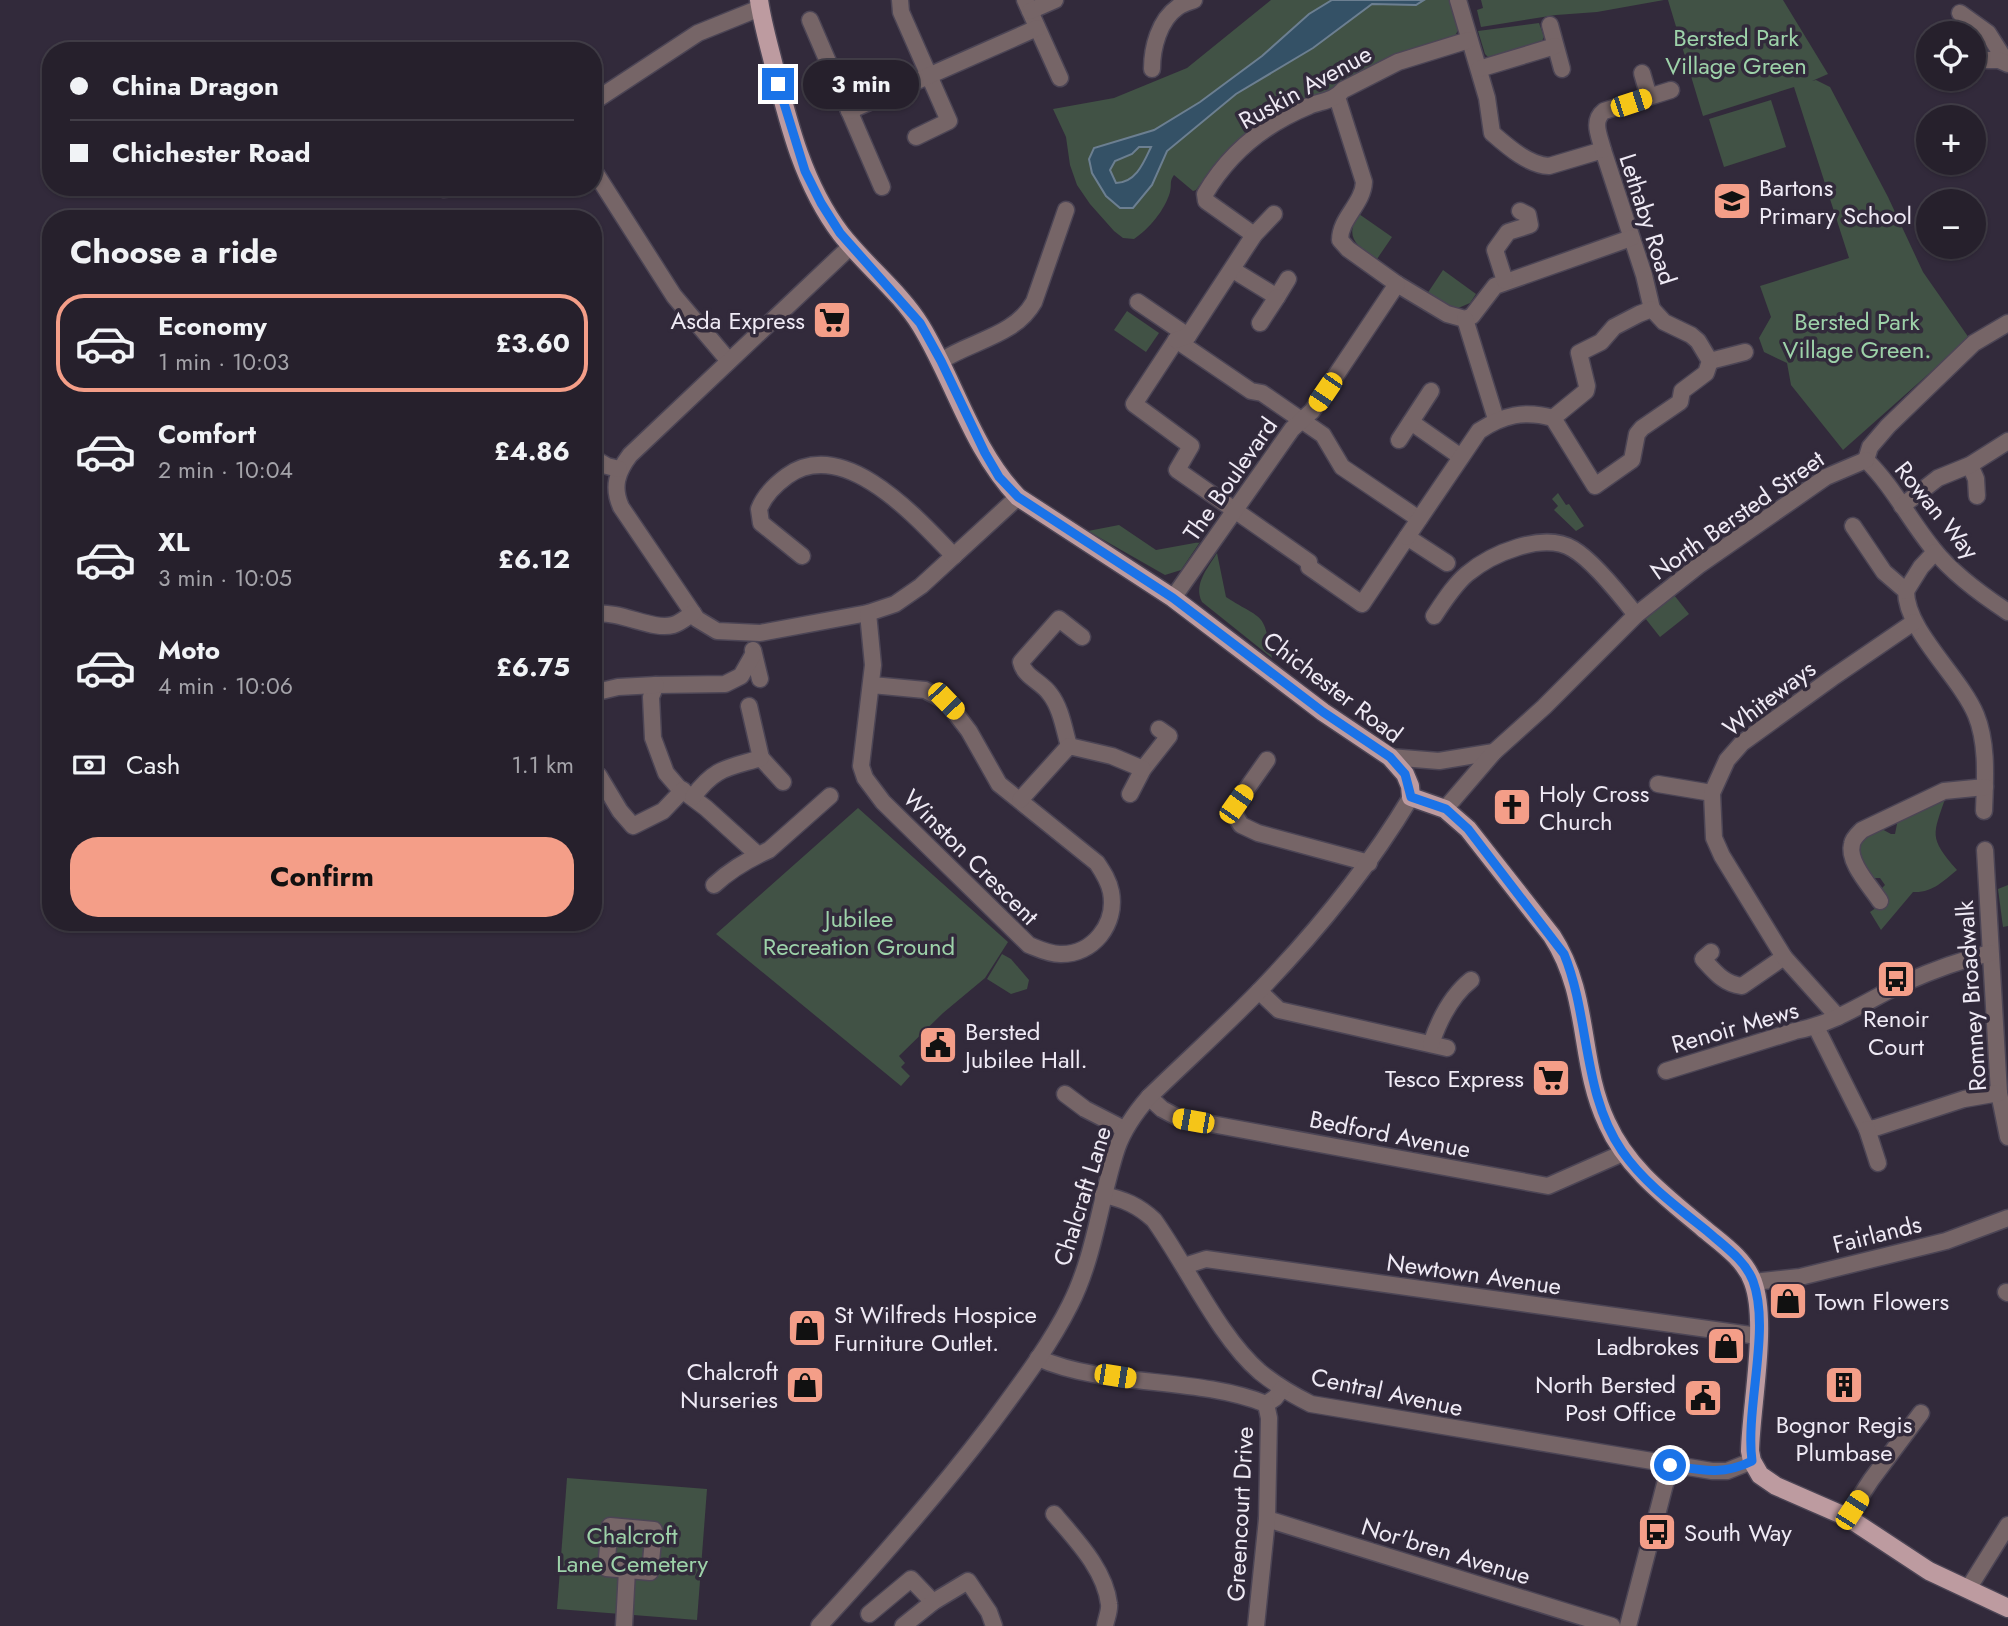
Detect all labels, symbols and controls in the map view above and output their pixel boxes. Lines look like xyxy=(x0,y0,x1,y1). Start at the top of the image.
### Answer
park label: Bersted Park Village Green xyxy=(1665,20,1807,83)
map controls xyxy=(1916,21,1986,259)
button: locate xyxy=(1916,21,1986,91)
street label: Ruskin Avenue xyxy=(1232,36,1378,138)
callout: 3 min xyxy=(802,60,918,108)
text: China Dragon xyxy=(112,67,279,105)
text: 3 min xyxy=(831,67,891,101)
route end xyxy=(762,68,794,100)
car xyxy=(1608,87,1655,119)
button: + xyxy=(1916,105,1986,175)
text: Chichester Road xyxy=(112,134,310,172)
street label: Lethaby Road xyxy=(1610,149,1686,289)
place label: Bartons Primary School xyxy=(1759,170,1912,233)
school or university icon: Bartons Primary School xyxy=(1711,180,1753,222)
button: − xyxy=(1916,189,1986,259)
text: Choose a ride xyxy=(70,229,278,275)
supermarket icon: Asda Express xyxy=(811,299,853,341)
place label: Asda Express xyxy=(671,303,805,338)
park label: Bersted Park Village Green. xyxy=(1783,304,1931,367)
text: Economy xyxy=(158,307,267,345)
icon: car xyxy=(74,312,137,375)
text: £3.60 xyxy=(495,324,570,362)
text: 1 min · 10:03 xyxy=(158,345,289,379)
car xyxy=(1305,369,1346,415)
street label: The Boulevard xyxy=(1174,410,1286,548)
text: Comfort xyxy=(158,415,256,453)
icon: car xyxy=(74,420,137,483)
text: £4.86 xyxy=(494,432,570,470)
street label: North Bersted Street xyxy=(1643,442,1831,588)
text: 2 min · 10:04 xyxy=(158,453,293,487)
street label: Rowan Way xyxy=(1887,453,1988,567)
text: XL xyxy=(158,523,190,561)
icon: car xyxy=(74,528,137,591)
text: £6.12 xyxy=(498,540,570,578)
text: 3 min · 10:05 xyxy=(158,561,292,595)
street label: Chichester Road xyxy=(1256,623,1410,751)
text: Moto xyxy=(158,631,220,669)
icon: car xyxy=(74,636,137,699)
text: £6.75 xyxy=(496,648,570,686)
street label: Whiteways xyxy=(1715,651,1823,745)
text: 4 min · 10:06 xyxy=(158,669,293,703)
car xyxy=(924,679,969,723)
icon: cash xyxy=(70,746,108,784)
text: Cash xyxy=(126,746,180,784)
text: 1.1 km xyxy=(511,748,574,782)
place label: Holy Cross Church xyxy=(1539,776,1649,839)
street label: Winston Crescent xyxy=(895,781,1047,933)
car xyxy=(1216,781,1257,827)
church icon: Holy Cross Church xyxy=(1491,786,1533,828)
button: Confirm xyxy=(70,837,574,917)
street label: Romney Broadwalk xyxy=(1947,899,1995,1093)
park label: Jubilee Recreation Ground xyxy=(763,901,955,964)
bus stop icon: Renoir Court xyxy=(1875,958,1917,1000)
street label: Renoir Mews xyxy=(1667,992,1803,1062)
place label: Renoir Court xyxy=(1863,1001,1930,1064)
place label: Bersted Jubilee Hall. xyxy=(962,1014,1088,1077)
public building icon: Bersted Jubilee Hall. xyxy=(917,1024,959,1066)
supermarket icon: Tesco Express xyxy=(1530,1057,1572,1099)
place label: Tesco Express xyxy=(1385,1061,1524,1096)
street label: Bedford Avenue xyxy=(1307,1101,1473,1167)
car xyxy=(1171,1107,1216,1135)
street label: Chalcraft Lane xyxy=(1044,1122,1120,1270)
street label: Fairlands xyxy=(1829,1206,1925,1262)
street label: Newtown Avenue xyxy=(1384,1244,1564,1304)
shop icon: Town Flowers xyxy=(1767,1280,1809,1322)
place label: Town Flowers xyxy=(1815,1284,1949,1319)
place label: St Wilfreds Hospice Furniture Outlet. xyxy=(834,1297,1037,1360)
shop icon: St Wilfreds Hospice Furniture Outlet. xyxy=(786,1307,828,1349)
shop icon: Ladbrokes xyxy=(1705,1325,1747,1367)
place label: Ladbrokes xyxy=(1596,1329,1699,1364)
place label: Chalcroft Nurseries xyxy=(680,1354,778,1417)
street label: Central Avenue xyxy=(1308,1359,1466,1425)
car xyxy=(1093,1362,1138,1390)
shop icon: Chalcroft Nurseries xyxy=(784,1364,826,1406)
building icon: Bognor Regis Plumbase xyxy=(1823,1364,1865,1406)
place label: North Bersted Post Office xyxy=(1535,1367,1676,1430)
public building icon: North Bersted Post Office xyxy=(1682,1377,1724,1419)
place label: Bognor Regis Plumbase xyxy=(1776,1407,1912,1470)
street label: Greencourt Drive xyxy=(1218,1425,1262,1603)
route start xyxy=(1654,1449,1686,1481)
car xyxy=(1832,1487,1873,1533)
street label: Nor'bren Avenue xyxy=(1357,1509,1535,1593)
bus stop icon: South Way xyxy=(1636,1511,1678,1553)
place label: South Way xyxy=(1684,1515,1792,1550)
park label: Chalcroft Lane Cemetery xyxy=(556,1518,708,1581)

